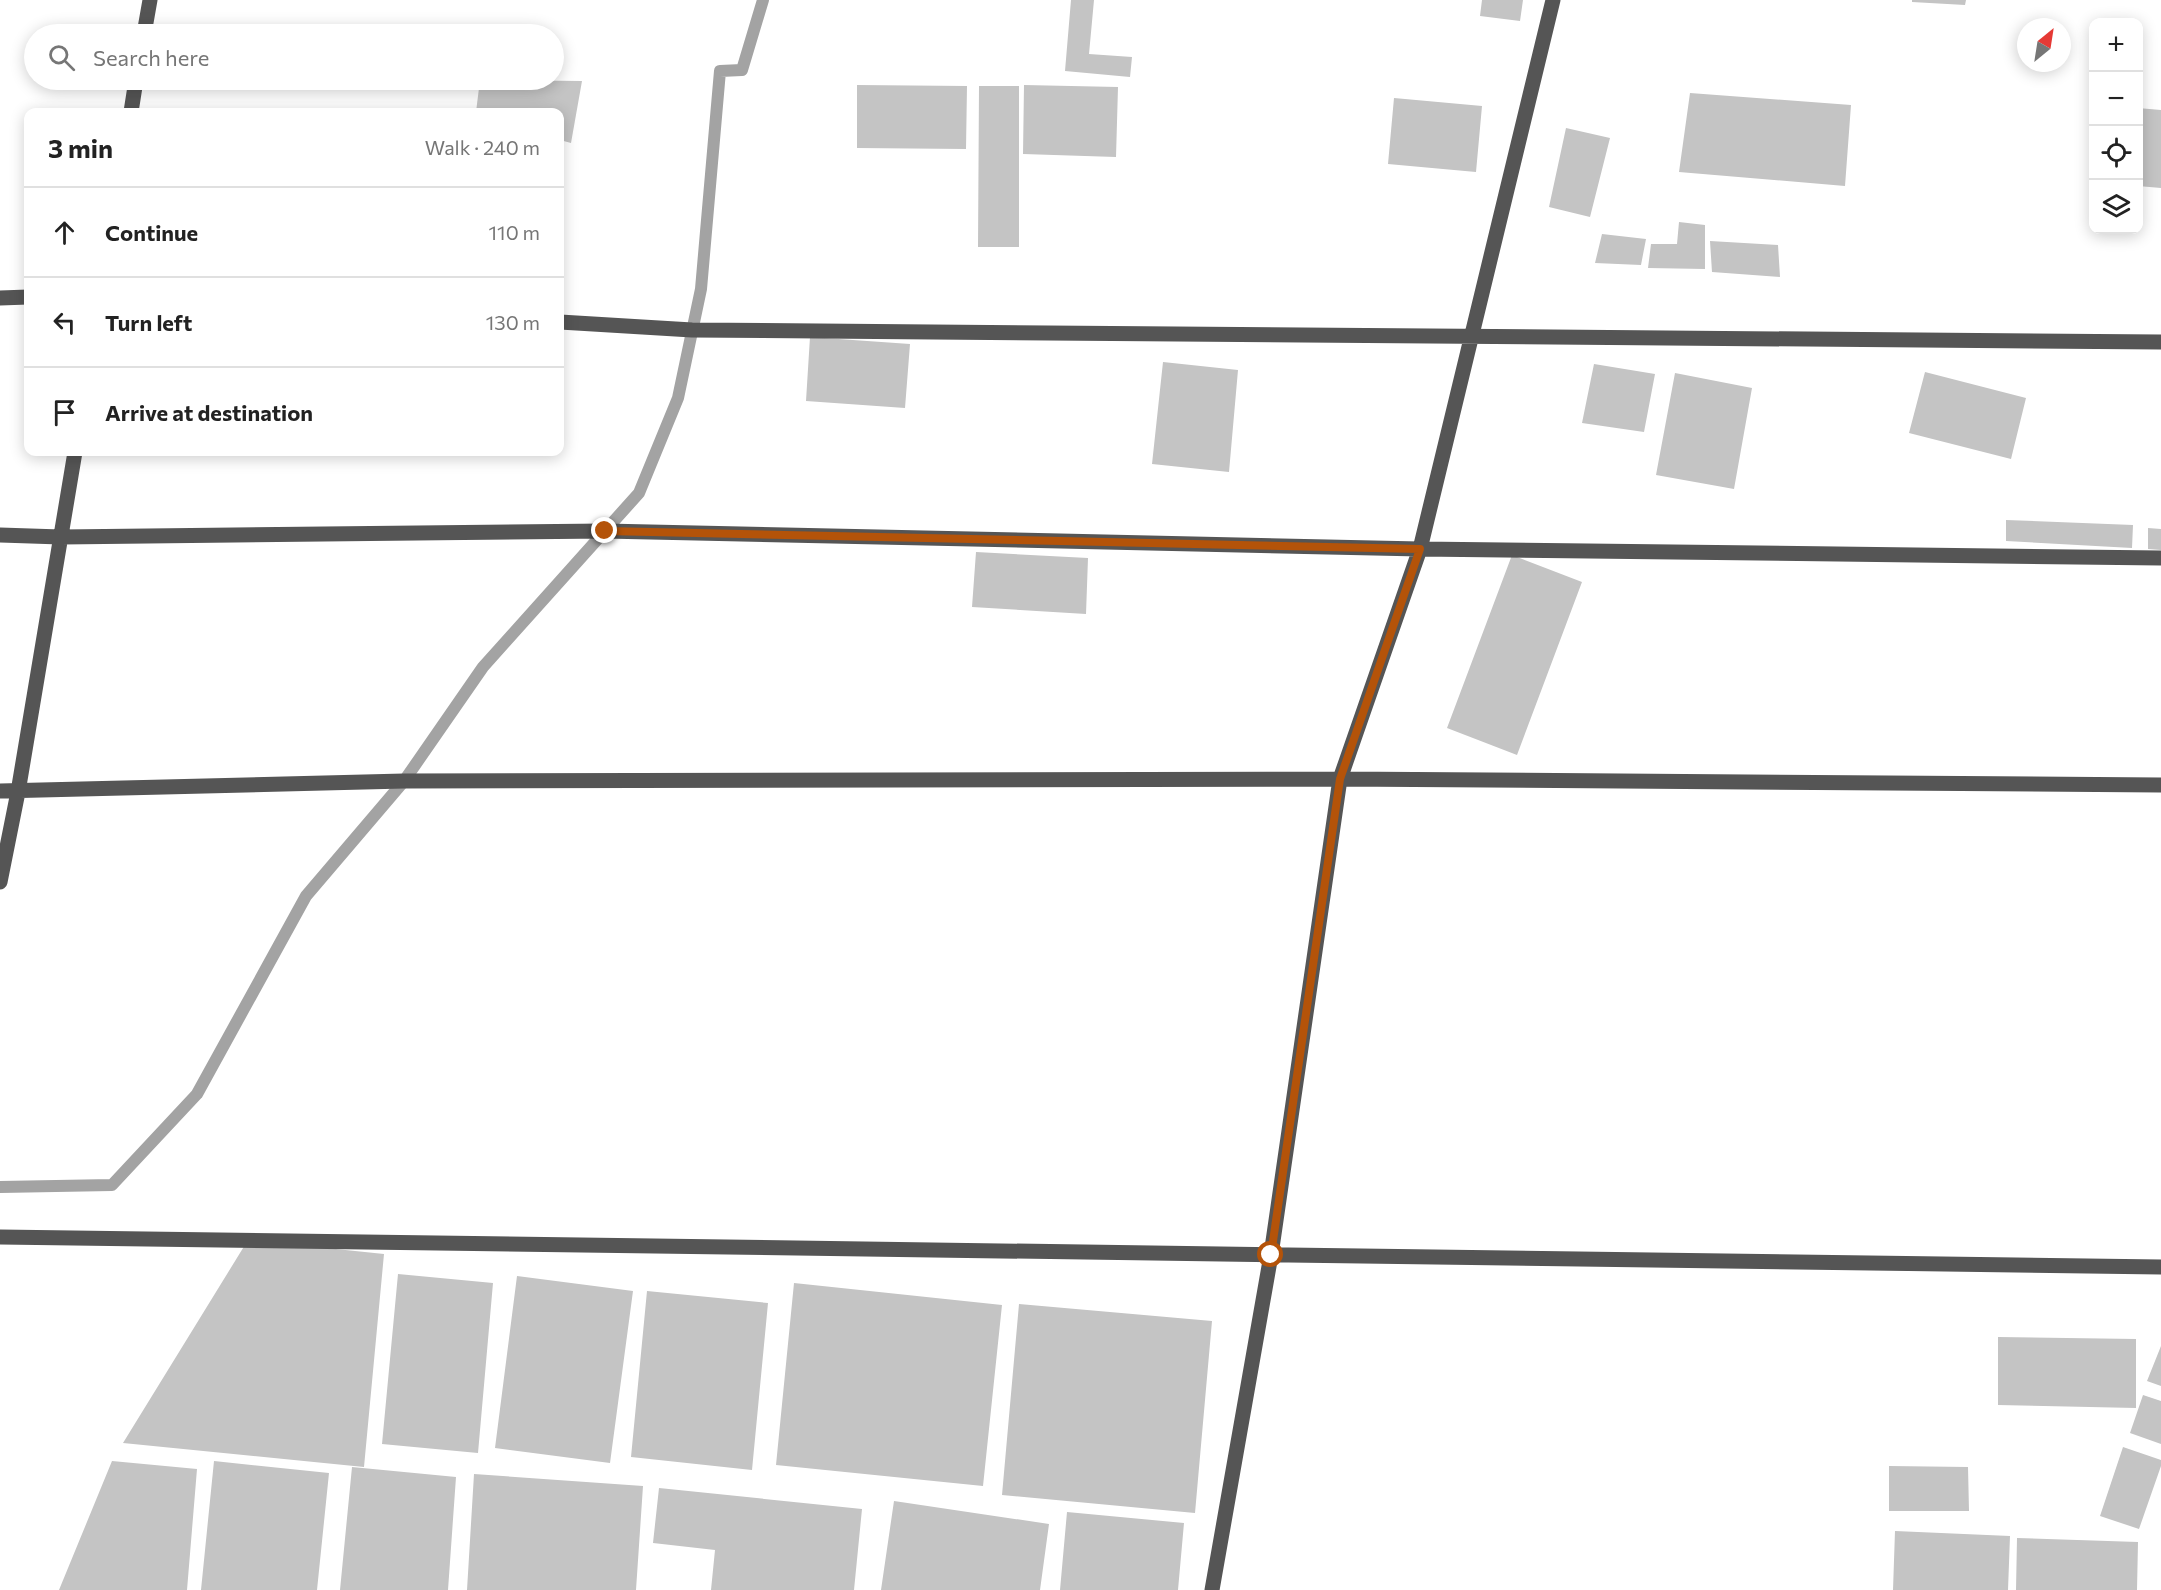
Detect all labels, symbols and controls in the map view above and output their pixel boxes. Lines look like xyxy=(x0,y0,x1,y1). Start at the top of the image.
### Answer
north arrow xyxy=(2017,18,2071,72)
map controls xyxy=(2089,18,2143,234)
button: + xyxy=(2089,18,2143,72)
search box xyxy=(24,24,564,90)
icon: search xyxy=(45,41,78,74)
text: Search here xyxy=(93,44,209,71)
button: − xyxy=(2089,72,2143,126)
button: locate xyxy=(2089,126,2143,180)
text: 3 min xyxy=(48,132,113,163)
text: Walk · 240 m xyxy=(425,135,540,159)
button: layers xyxy=(2089,180,2143,234)
icon: ahead xyxy=(48,216,81,249)
text: Continue xyxy=(105,219,198,246)
text: 110 m xyxy=(489,220,540,244)
icon: left xyxy=(48,306,81,339)
text: Turn left xyxy=(105,309,192,336)
text: 130 m xyxy=(486,310,540,334)
icon: arrive xyxy=(48,396,81,429)
text: Arrive at destination xyxy=(105,399,313,426)
route end xyxy=(591,517,617,543)
route start xyxy=(1257,1241,1283,1267)

